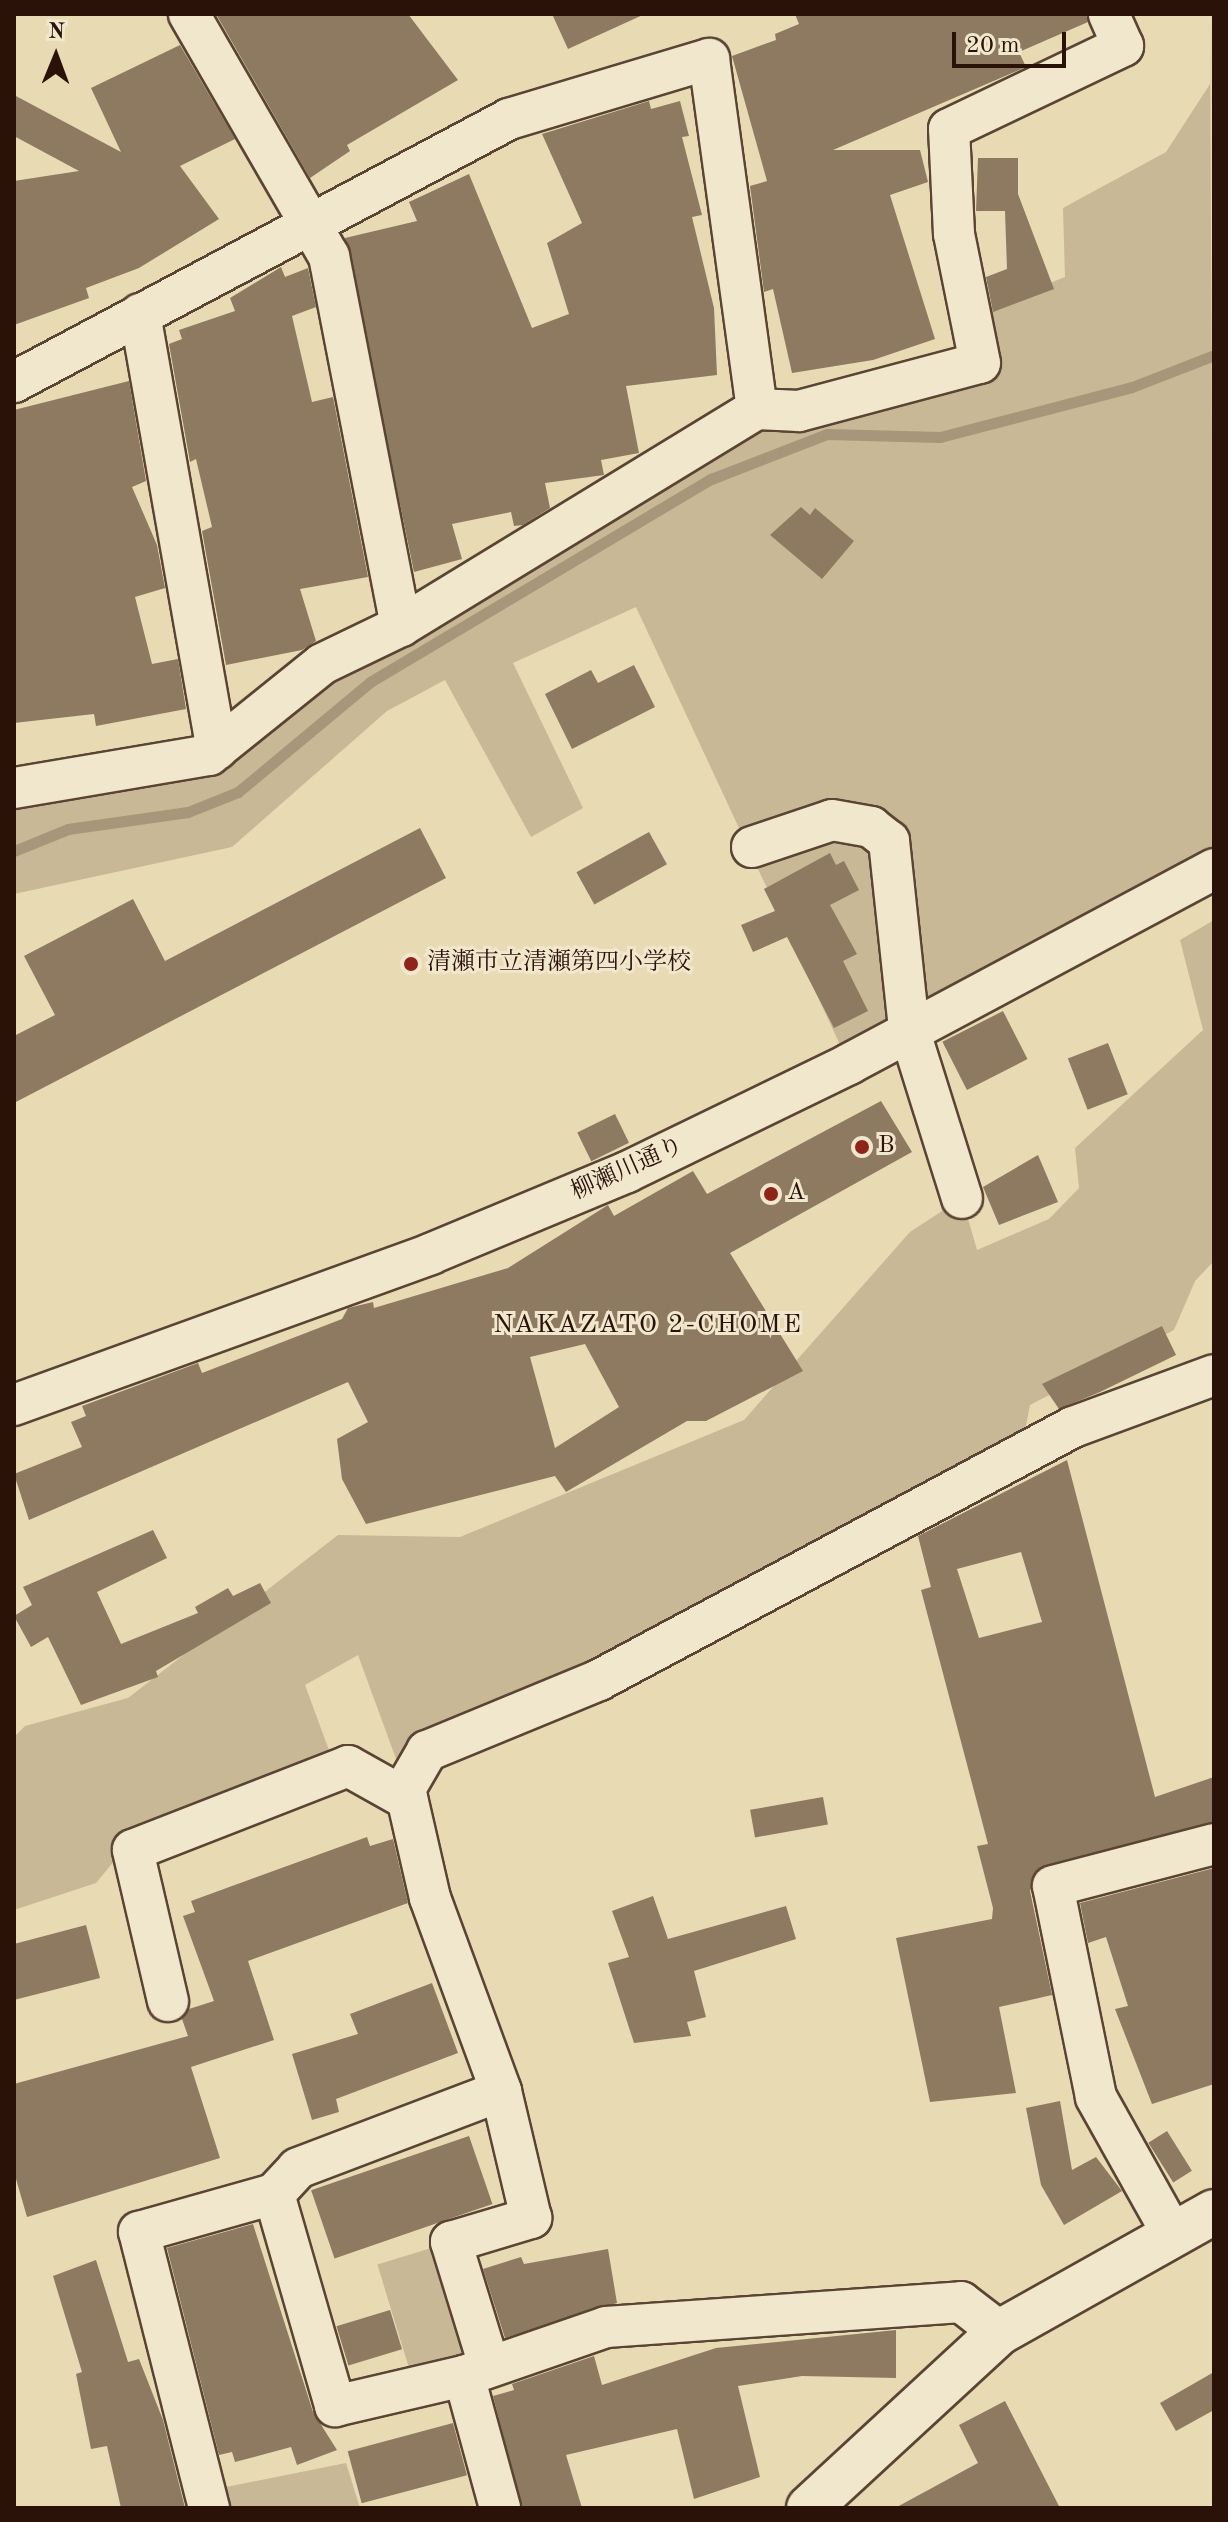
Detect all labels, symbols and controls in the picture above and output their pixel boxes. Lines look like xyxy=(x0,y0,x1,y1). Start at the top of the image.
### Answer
north arrow xyxy=(16,16,96,96)
scale bar xyxy=(956,16,1070,66)
text: N xyxy=(48,21,65,43)
text: 20 m xyxy=(966,34,1020,58)
place label: 清瀬市立清瀬第四小学校 xyxy=(427,950,691,978)
marker: 清瀬市立清瀬第四小学校 xyxy=(402,955,420,973)
street label: 柳瀬川通り xyxy=(567,1132,689,1208)
place label: B xyxy=(878,1133,895,1161)
marker: B xyxy=(853,1138,871,1156)
place label: A xyxy=(787,1180,805,1208)
marker: A xyxy=(762,1185,780,1203)
district label: NAKAZATO 2-CHOME xyxy=(493,1310,803,1342)

